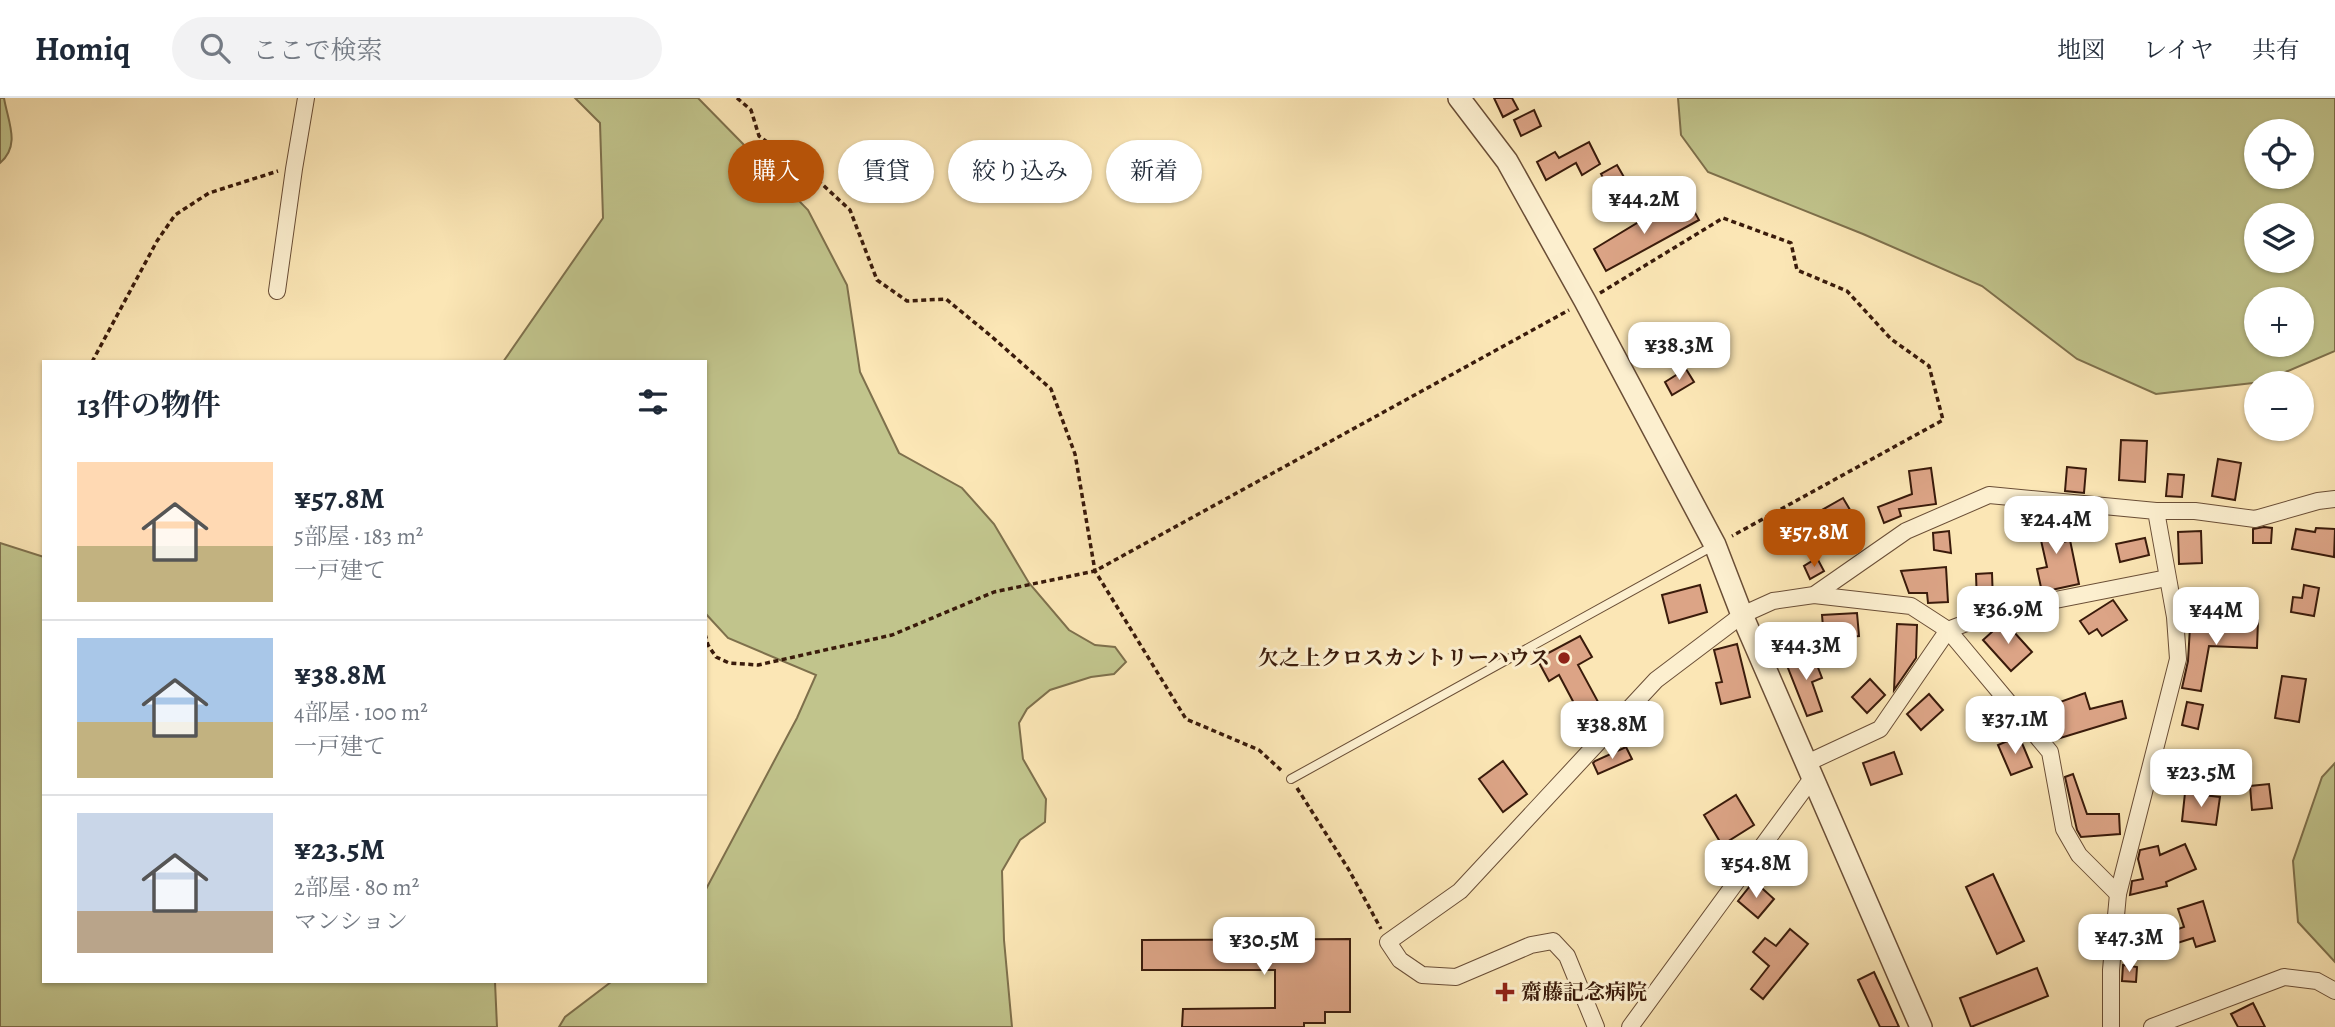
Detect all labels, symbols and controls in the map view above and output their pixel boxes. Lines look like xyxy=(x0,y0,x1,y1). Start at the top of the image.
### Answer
search box xyxy=(172,17,662,80)
text: Homiq xyxy=(35,26,130,71)
icon: search xyxy=(196,29,234,67)
text: ここで検索 xyxy=(252,33,382,68)
text: 地図 xyxy=(2057,34,2105,66)
text: レイヤ xyxy=(2143,34,2214,66)
text: 共有 xyxy=(2252,34,2300,66)
map controls xyxy=(2244,119,2314,441)
button: locate xyxy=(2244,119,2314,189)
chip: 購入 xyxy=(728,140,824,203)
chip: 賃貸 xyxy=(838,140,934,203)
chip: 絞り込み xyxy=(948,140,1092,203)
chip: 新着 xyxy=(1106,140,1202,203)
pin: ¥44.2M xyxy=(1587,176,1701,236)
text: ¥44.2M xyxy=(1608,183,1680,214)
button: layers xyxy=(2244,203,2314,273)
button: + xyxy=(2244,287,2314,357)
pin: ¥38.3M xyxy=(1622,322,1736,382)
text: ¥38.3M xyxy=(1644,329,1714,360)
button: − xyxy=(2244,371,2314,441)
icon: filters xyxy=(634,383,672,421)
text: 13件の物件 xyxy=(77,385,221,425)
text: ¥57.8M xyxy=(294,478,385,518)
icon: home xyxy=(133,490,217,574)
pin: ¥24.4M xyxy=(1999,496,2113,556)
text: ¥24.4M xyxy=(2020,503,2092,534)
pin: ¥57.8M xyxy=(1757,510,1871,569)
text: ¥57.8M xyxy=(1779,516,1849,547)
text: 5部屋 · 183 m² xyxy=(294,521,423,552)
text: 一戸建て xyxy=(294,555,386,586)
pin: ¥36.9M xyxy=(1951,587,2065,646)
pin: ¥44M xyxy=(2175,588,2257,647)
text: ¥36.9M xyxy=(1973,593,2043,624)
text: ¥44M xyxy=(2189,594,2243,625)
pin: ¥44.3M xyxy=(1749,622,1863,682)
text: ¥44.3M xyxy=(1771,629,1841,660)
place label: 欠之上クロスカントリーハウス xyxy=(1258,644,1550,672)
marker: 欠之上クロスカントリーハウス xyxy=(1556,650,1572,666)
text: ¥38.8M xyxy=(294,654,386,694)
icon: home xyxy=(133,666,217,750)
pin: ¥37.1M xyxy=(1958,696,2072,756)
text: 4部屋 · 100 m² xyxy=(294,697,428,728)
pin: ¥38.8M xyxy=(1555,702,1669,761)
text: ¥37.1M xyxy=(1982,703,2048,734)
text: ¥38.8M xyxy=(1577,708,1647,739)
text: 一戸建て xyxy=(294,731,386,762)
pin: ¥23.5M xyxy=(2144,750,2258,809)
text: ¥23.5M xyxy=(2166,756,2236,787)
text: ¥23.5M xyxy=(294,829,385,869)
pin: ¥54.8M xyxy=(1699,840,1813,900)
icon: home xyxy=(133,841,217,925)
text: ¥54.8M xyxy=(1721,847,1791,878)
text: 2部屋 · 80 m² xyxy=(294,872,419,903)
text: マンション xyxy=(294,906,408,937)
pin: ¥47.3M xyxy=(2072,914,2186,974)
pin: ¥30.5M xyxy=(1207,918,1321,977)
text: ¥47.3M xyxy=(2094,921,2164,952)
text: ¥30.5M xyxy=(1229,924,1299,955)
place label: 齋藤記念病院 xyxy=(1521,978,1647,1006)
marker: 齋藤記念病院 xyxy=(1495,982,1515,1002)

